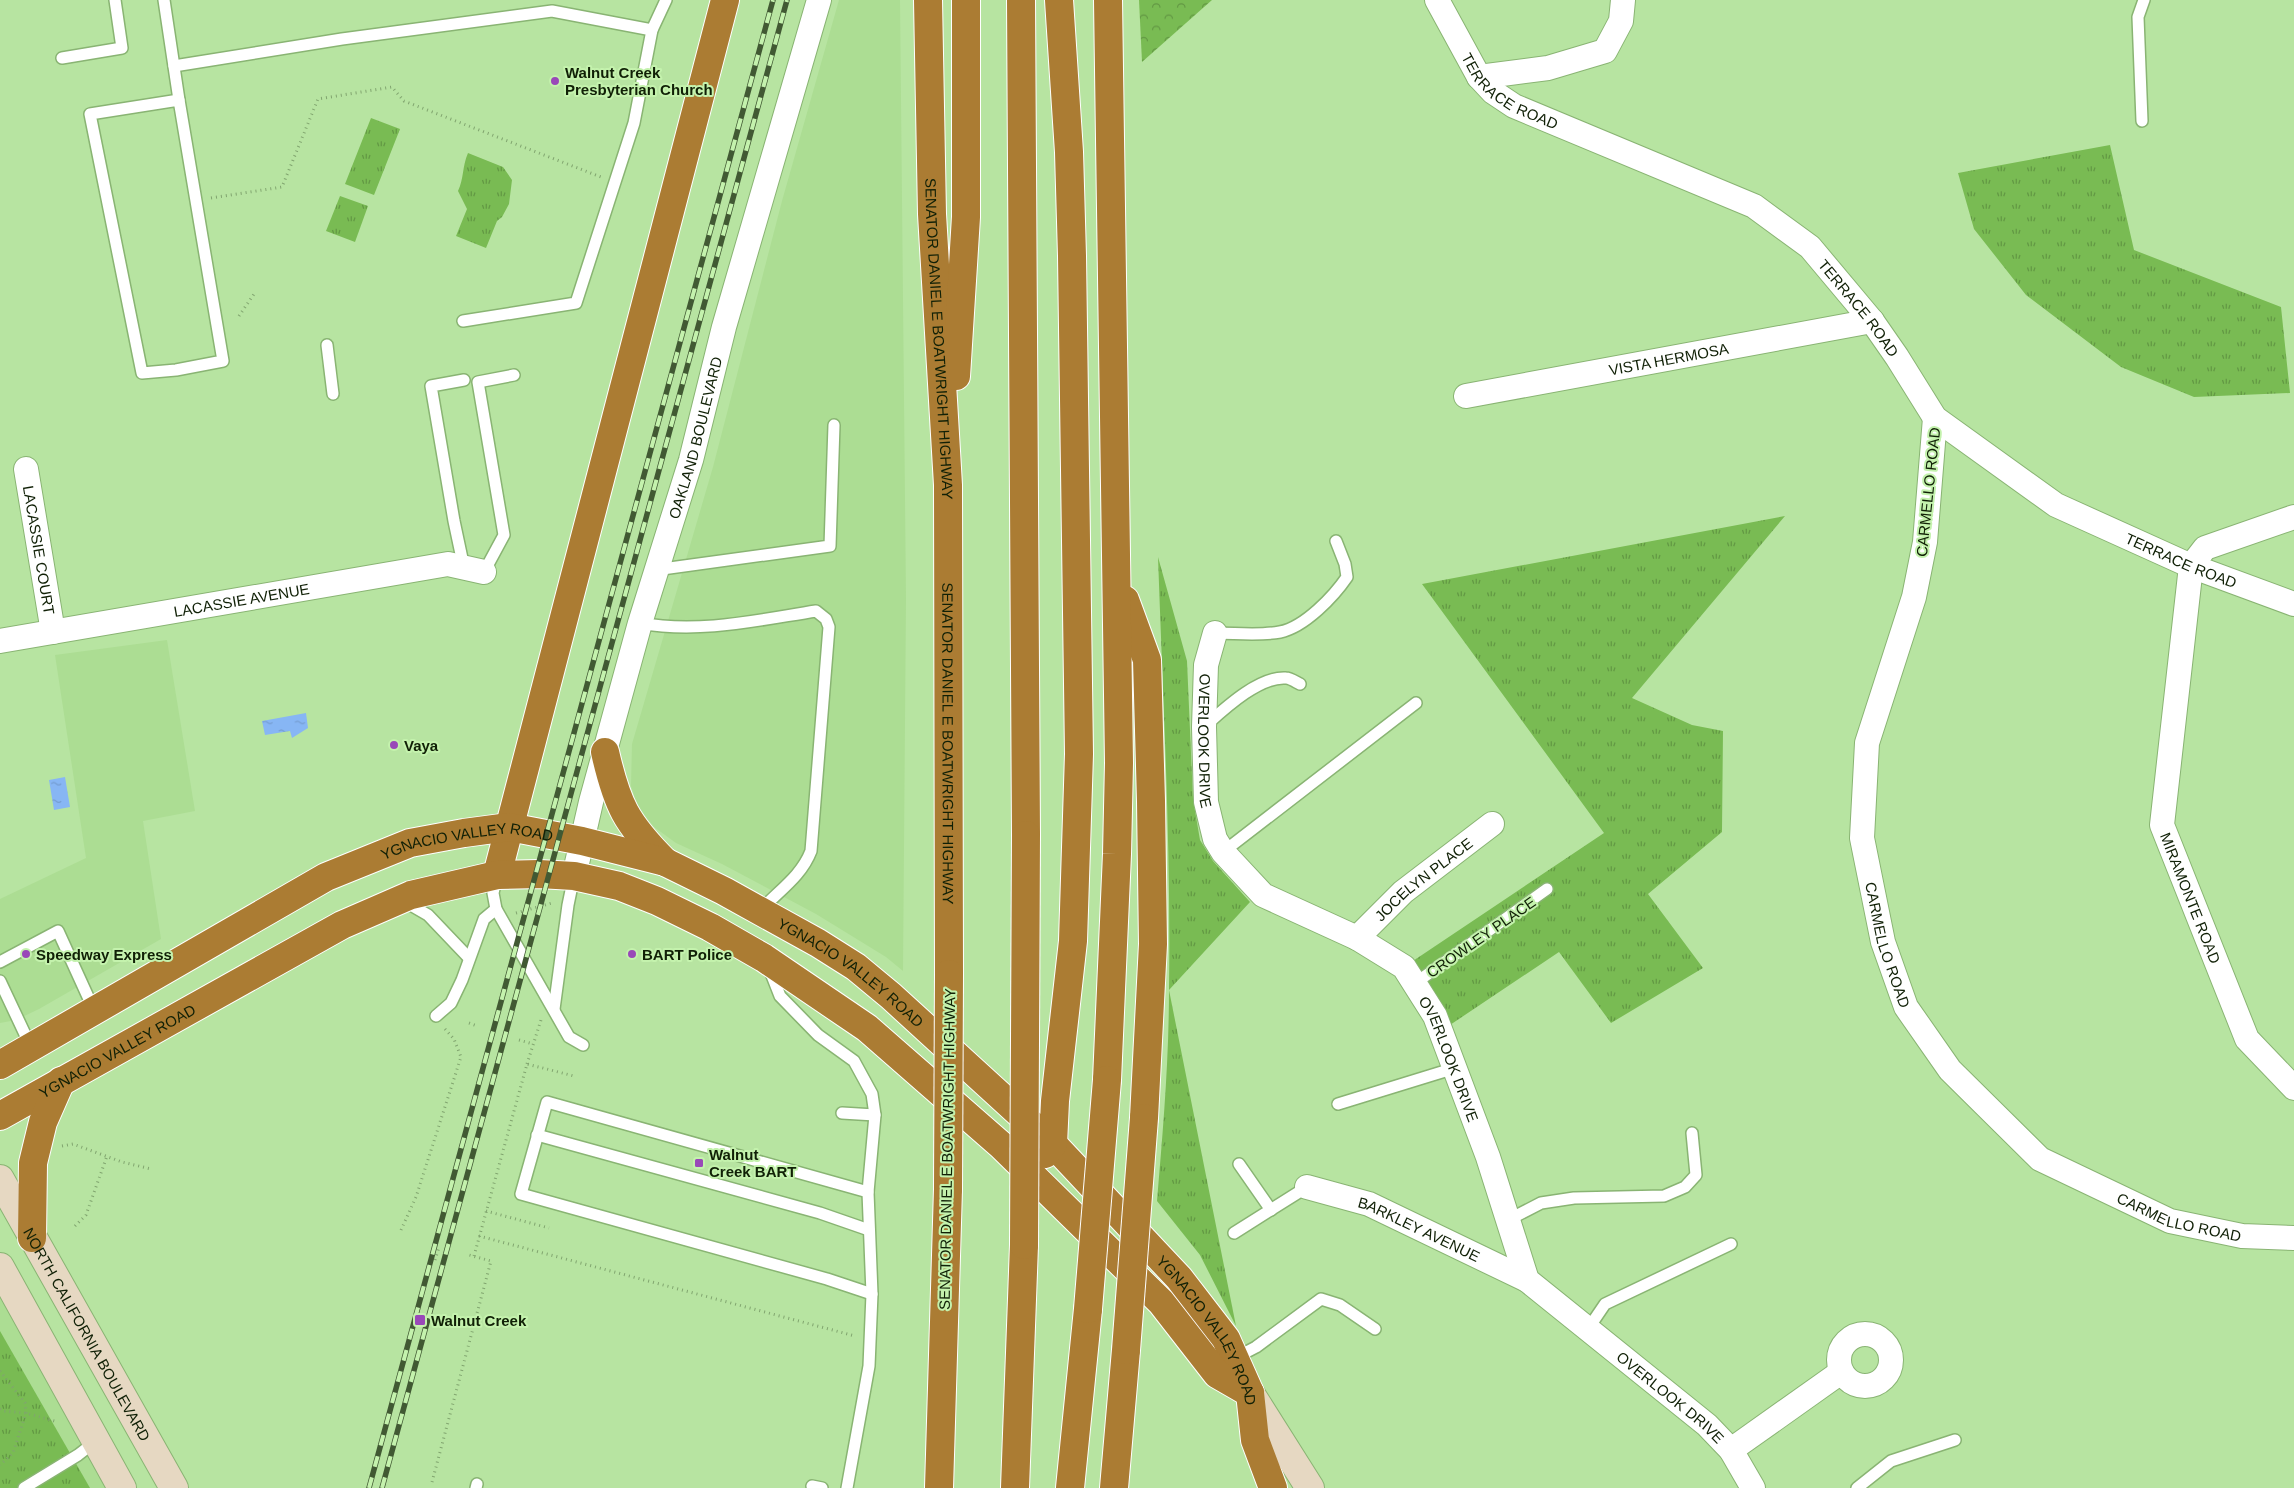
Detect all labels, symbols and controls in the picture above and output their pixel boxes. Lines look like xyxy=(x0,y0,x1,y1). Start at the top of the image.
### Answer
street label: TERRACE ROAD xyxy=(1459,50,1561,132)
place label: Walnut Creek Presbyterian Church xyxy=(565,64,713,98)
marker: Walnut Creek Presbyterian Church xyxy=(549,75,561,87)
street label: SENATOR DANIEL E BOATWRIGHT HIGHWAY xyxy=(923,178,957,500)
street label: TERRACE ROAD xyxy=(1815,256,1903,360)
street label: VISTA HERMOSA xyxy=(1607,339,1730,378)
street label: OAKLAND BOULEVARD xyxy=(665,355,725,521)
street label: CARMELLO ROAD xyxy=(1913,426,1943,558)
street label: LACASSIE COURT xyxy=(20,484,58,616)
street label: TERRACE ROAD xyxy=(2123,529,2239,591)
street label: LACASSIE AVENUE xyxy=(172,579,311,620)
street label: SENATOR DANIEL E BOATWRIGHT HIGHWAY xyxy=(940,582,957,905)
street label: OVERLOOK DRIVE xyxy=(1195,673,1216,810)
place label: Vaya xyxy=(404,737,439,754)
marker: Vaya xyxy=(388,739,400,751)
street label: YGNACIO VALLEY ROAD xyxy=(378,818,555,863)
street label: MIRAMONTE ROAD xyxy=(2157,830,2225,966)
street label: JOCELYN PLACE xyxy=(1371,834,1475,924)
street label: CARMELLO ROAD xyxy=(1863,880,1914,1010)
street label: CROWLEY PLACE xyxy=(1423,893,1539,981)
street label: YGNACIO VALLEY ROAD xyxy=(775,914,927,1030)
place label: Speedway Express xyxy=(36,946,172,963)
place label: BART Police xyxy=(642,946,732,963)
marker: Speedway Express xyxy=(20,948,32,960)
marker: BART Police xyxy=(626,948,638,960)
street label: SENATOR DANIEL E BOATWRIGHT HIGHWAY xyxy=(936,988,958,1310)
street label: OVERLOOK DRIVE xyxy=(1416,993,1482,1124)
street label: YGNACIO VALLEY ROAD xyxy=(36,1000,198,1101)
place label: Walnut Creek BART xyxy=(709,1146,797,1180)
marker: Walnut Creek BART xyxy=(693,1157,705,1169)
street label: CARMELLO ROAD xyxy=(2114,1189,2243,1244)
street label: BARKLEY AVENUE xyxy=(1356,1193,1483,1265)
street label: NORTH CALIFORNIA BOULEVARD xyxy=(21,1224,154,1444)
street label: YGNACIO VALLEY ROAD xyxy=(1153,1252,1260,1406)
place label: Walnut Creek xyxy=(431,1312,527,1329)
marker: Walnut Creek xyxy=(413,1313,427,1327)
street label: OVERLOOK DRIVE xyxy=(1614,1348,1728,1446)

